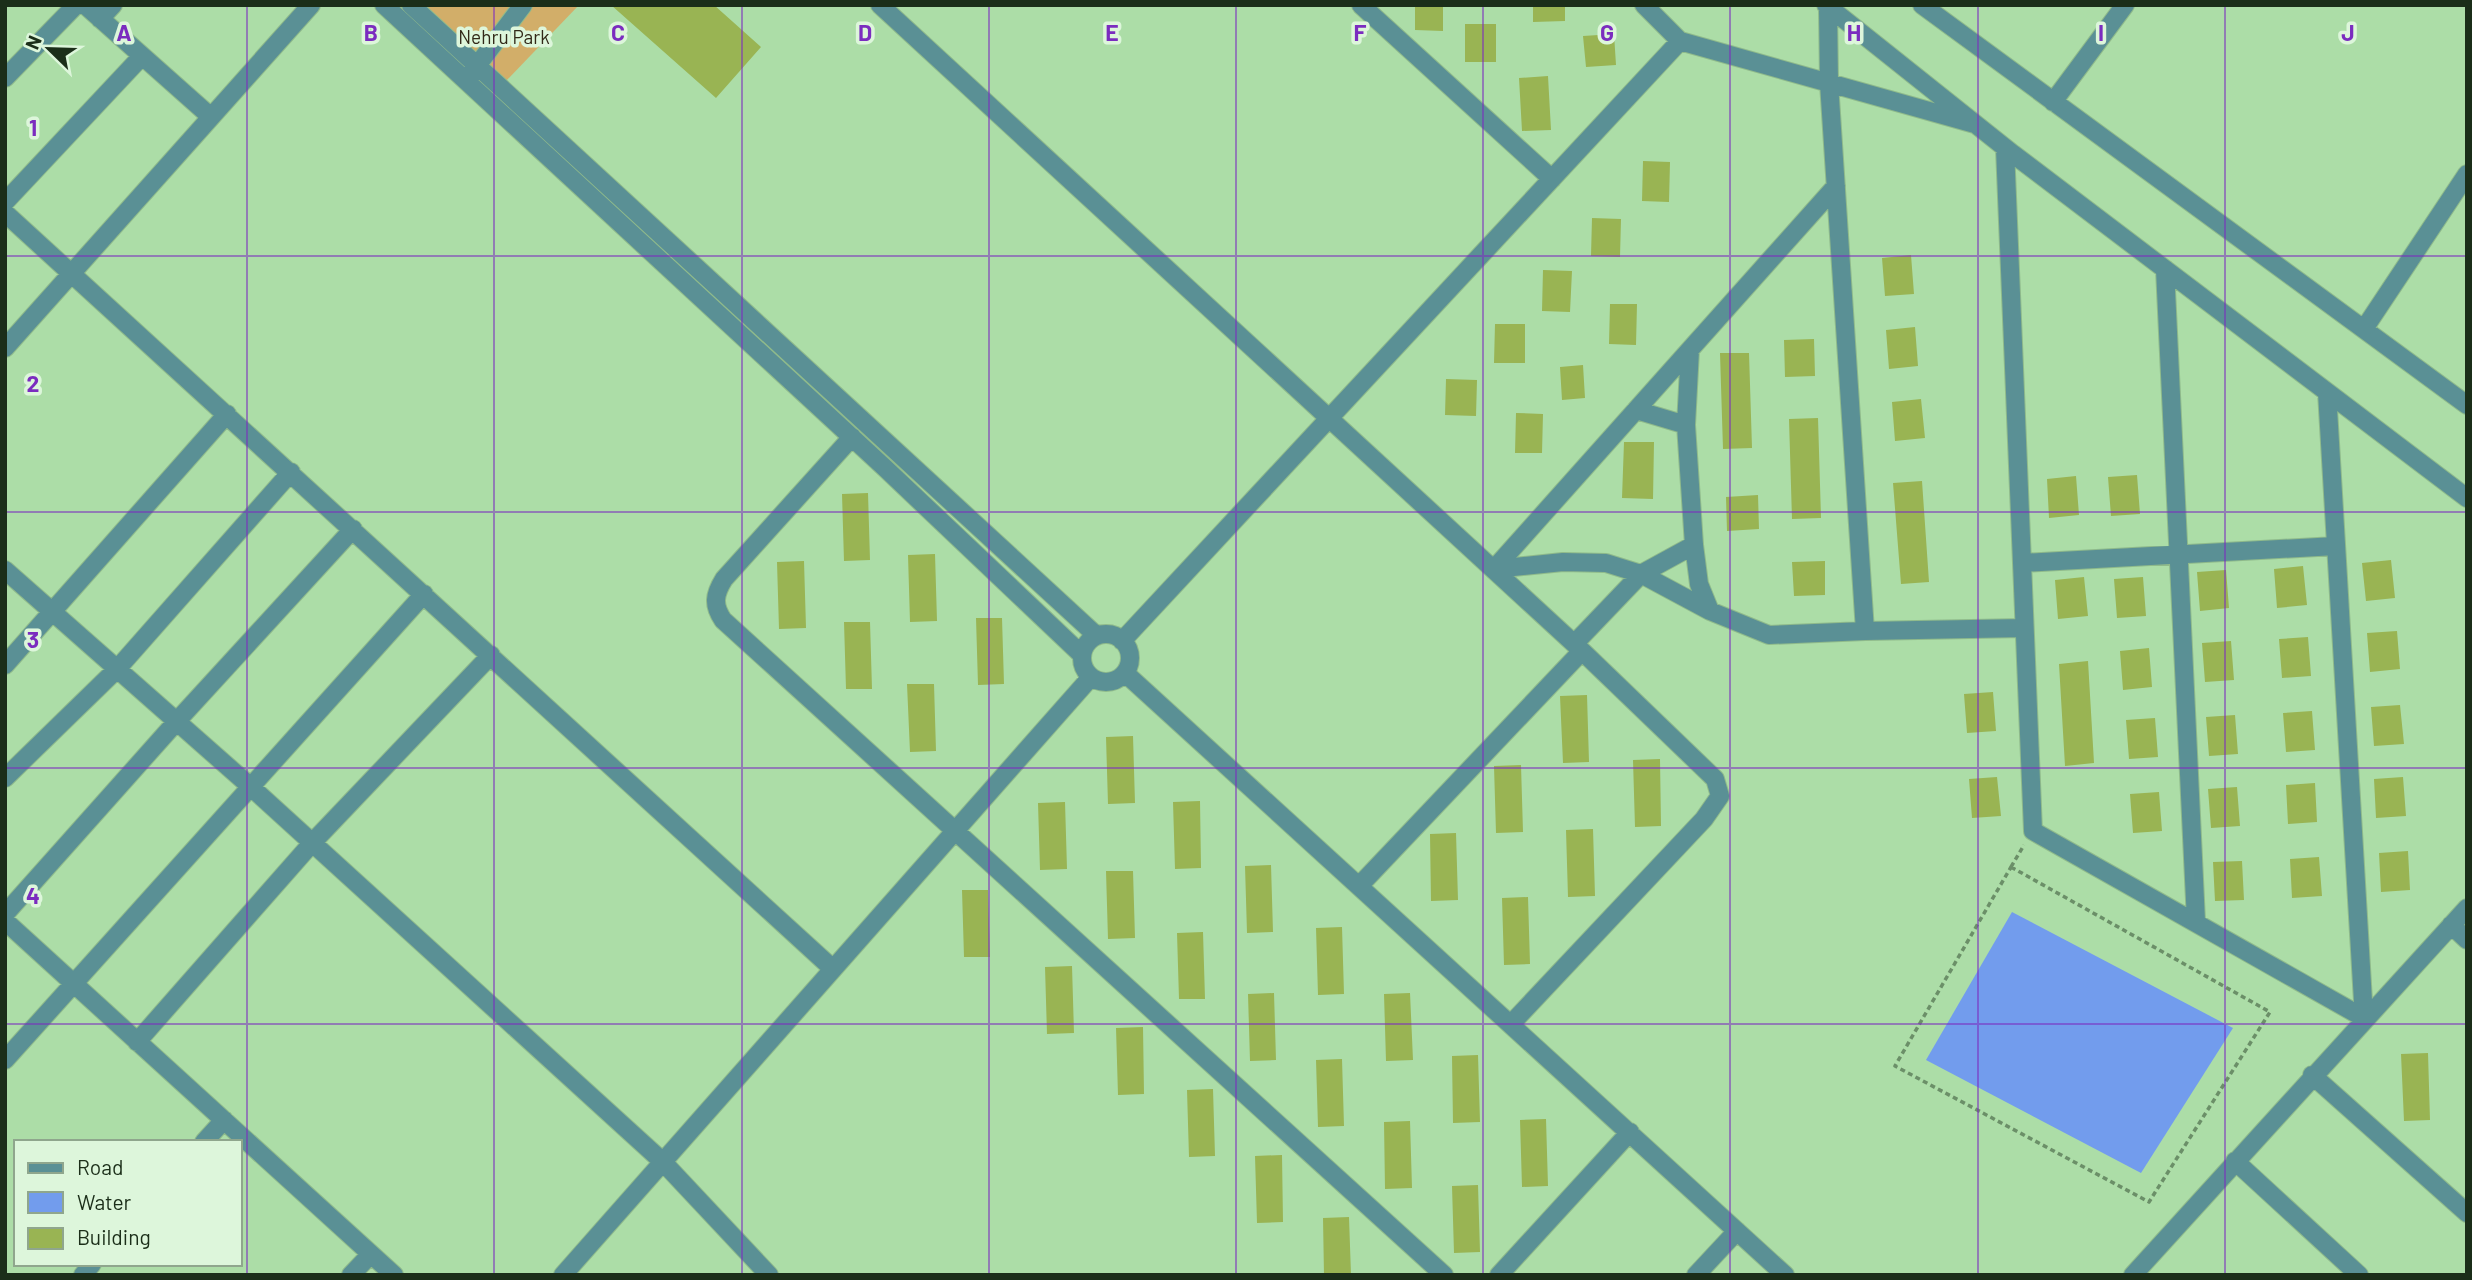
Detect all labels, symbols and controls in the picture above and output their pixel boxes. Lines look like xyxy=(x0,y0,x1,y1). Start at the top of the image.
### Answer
north arrow xyxy=(14,14,84,84)
text: A xyxy=(116,18,132,46)
text: B xyxy=(364,18,378,46)
text: C xyxy=(611,18,625,46)
text: D xyxy=(858,18,872,46)
text: E xyxy=(1105,18,1119,46)
text: F xyxy=(1354,18,1367,46)
text: G xyxy=(1600,18,1614,46)
text: H xyxy=(1847,18,1861,46)
text: I xyxy=(2098,18,2104,46)
text: J xyxy=(2341,18,2355,46)
park label: Nehru Park xyxy=(458,25,550,48)
text: N xyxy=(20,32,46,52)
text: 1 xyxy=(29,113,37,141)
text: 2 xyxy=(27,369,39,397)
text: 3 xyxy=(27,625,39,653)
text: 4 xyxy=(26,881,40,909)
legend xyxy=(14,1140,242,1266)
text: Road xyxy=(77,1154,123,1179)
text: Water xyxy=(77,1189,132,1214)
text: Building xyxy=(77,1224,151,1249)

